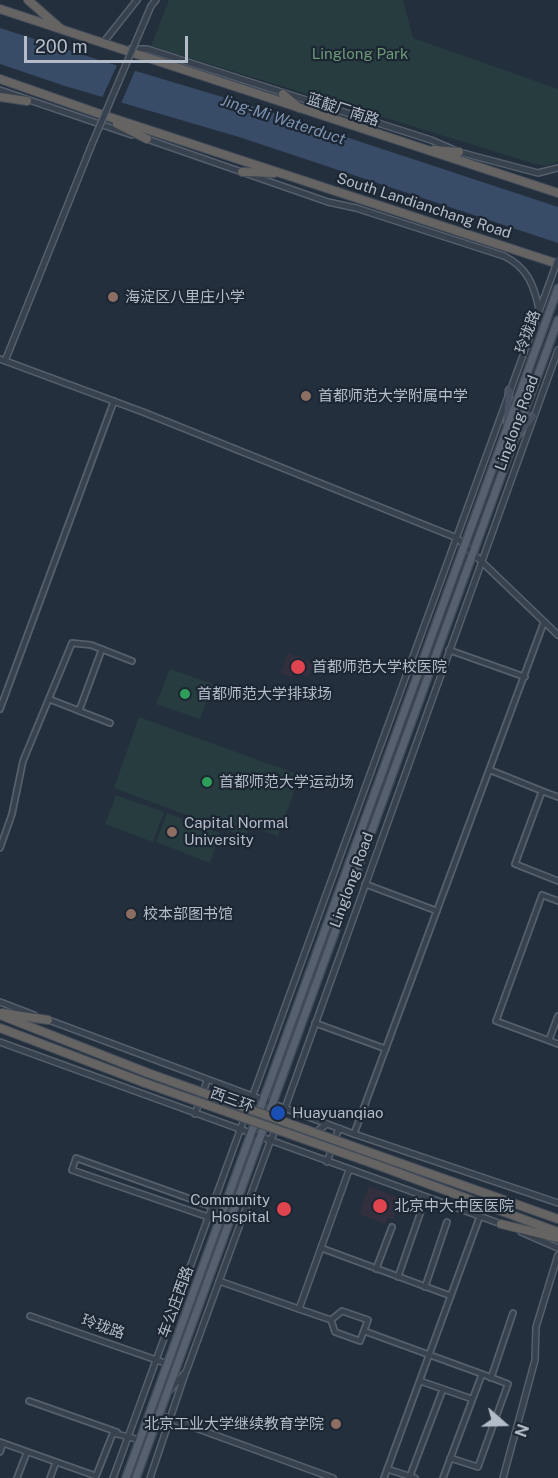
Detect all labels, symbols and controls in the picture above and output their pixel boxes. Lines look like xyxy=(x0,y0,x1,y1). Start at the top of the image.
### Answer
scale bar xyxy=(27,24,190,62)
text: 200 m xyxy=(35,36,88,57)
park label: Linglong Park xyxy=(312,45,408,63)
street label: 蓝靛厂南路 xyxy=(305,90,381,130)
water label: Jing-Mi Waterduct xyxy=(218,91,348,149)
street label: South Landianchang Road xyxy=(334,169,514,243)
place label: 海淀区八里庄小学 xyxy=(125,288,245,306)
marker: 海淀区八里庄小学 xyxy=(106,290,120,304)
street label: 玲珑路 xyxy=(512,308,544,356)
street label: Linglong Road xyxy=(491,373,543,473)
place label: 首都师范大学附属中学 xyxy=(318,387,468,405)
marker: 首都师范大学附属中学 xyxy=(299,389,313,403)
marker: 首都师范大学校医院 xyxy=(289,658,307,676)
place label: 首都师范大学校医院 xyxy=(312,658,447,676)
place label: 首都师范大学排球场 xyxy=(197,685,332,703)
marker: 首都师范大学排球场 xyxy=(178,687,192,701)
place label: 首都师范大学运动场 xyxy=(219,773,354,791)
marker: 首都师范大学运动场 xyxy=(200,775,214,789)
place label: Capital Normal University xyxy=(184,814,289,849)
marker: Capital Normal University xyxy=(165,825,179,839)
street label: Linglong Road xyxy=(326,830,378,930)
place label: 校本部图书馆 xyxy=(143,905,233,923)
marker: 校本部图书馆 xyxy=(124,907,138,921)
street label: 西三环 xyxy=(208,1084,256,1116)
marker: Huayuanqiao xyxy=(269,1104,287,1122)
place label: Huayuanqiao xyxy=(292,1104,383,1122)
place label: Community Hospital xyxy=(190,1191,270,1226)
marker: 北京中大中医医院 xyxy=(371,1197,389,1215)
place label: 北京中大中医医院 xyxy=(394,1197,514,1215)
marker: Community Hospital xyxy=(275,1200,293,1218)
street label: 车公庄西路 xyxy=(155,1264,197,1340)
street label: 玲珑路 xyxy=(79,1311,127,1343)
north arrow xyxy=(474,1394,534,1454)
place label: 北京工业大学继续教育学院 xyxy=(144,1415,324,1433)
marker: 北京工业大学继续教育学院 xyxy=(329,1417,343,1431)
text: N xyxy=(510,1421,532,1439)

